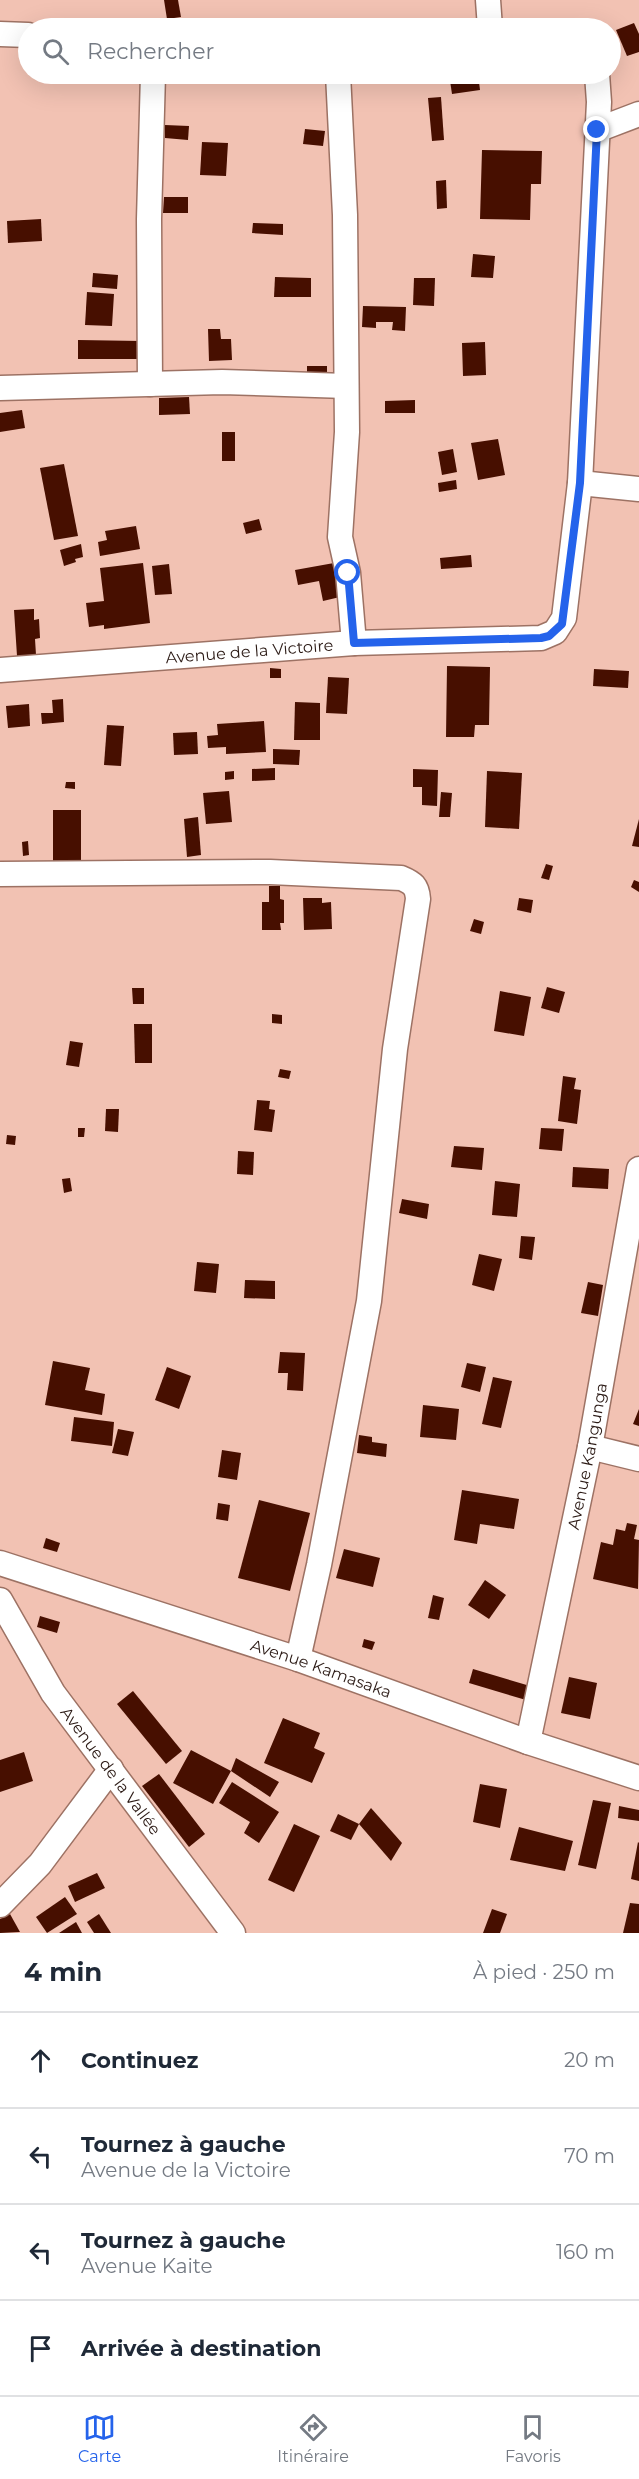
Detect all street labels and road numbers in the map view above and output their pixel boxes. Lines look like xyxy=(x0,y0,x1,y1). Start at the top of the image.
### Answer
street label: Avenue de la Victoire xyxy=(165,636,334,667)
street label: Avenue Kangunga xyxy=(564,1381,611,1531)
street label: Avenue Kamasaka xyxy=(248,1635,394,1702)
street label: Avenue de la Vallée xyxy=(57,1703,165,1839)

